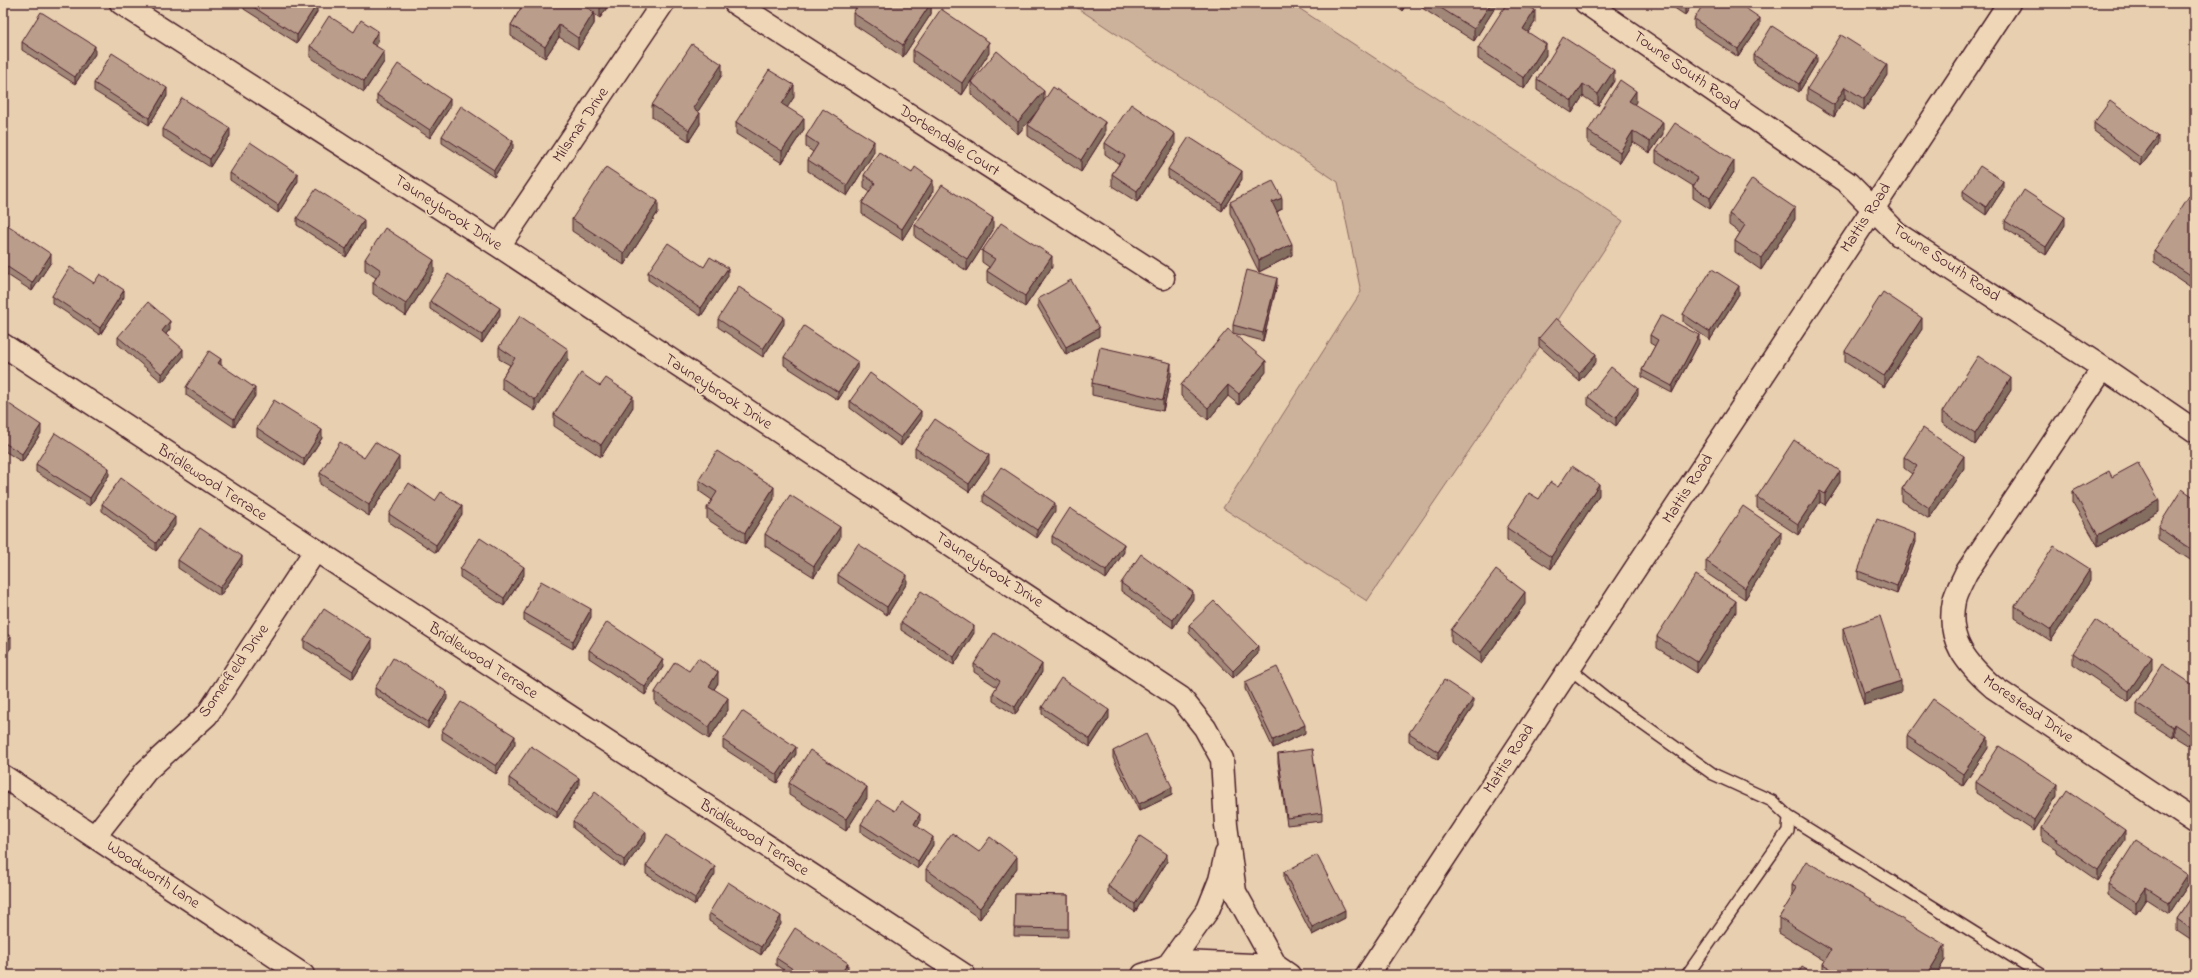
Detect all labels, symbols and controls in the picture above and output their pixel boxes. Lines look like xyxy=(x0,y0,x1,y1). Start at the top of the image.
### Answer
street label: Towne South Road xyxy=(1628,25,1744,117)
street label: Milsmar Drive xyxy=(547,82,616,168)
street label: Dorbendale Court xyxy=(893,99,1005,183)
street label: Tauneybrook Drive xyxy=(389,169,508,258)
street label: Mattis Road xyxy=(1834,178,1898,258)
street label: Towne South Road xyxy=(1887,218,2005,308)
street label: Tauneybrook Drive xyxy=(659,348,778,437)
street label: Bridlewood Terrace xyxy=(152,438,272,528)
street label: Mattis Road xyxy=(1656,449,1720,529)
street label: Tauneybrook Drive xyxy=(930,526,1049,615)
street label: Bridlewood Terrace xyxy=(423,616,543,706)
street label: Somerfield Drive xyxy=(193,619,276,723)
street label: Morestead Drive xyxy=(1978,669,2079,750)
street label: Mattis Road xyxy=(1477,719,1541,799)
street label: Bridlewood Terrace xyxy=(694,793,814,883)
street label: Woodworth Lane xyxy=(101,835,205,916)

